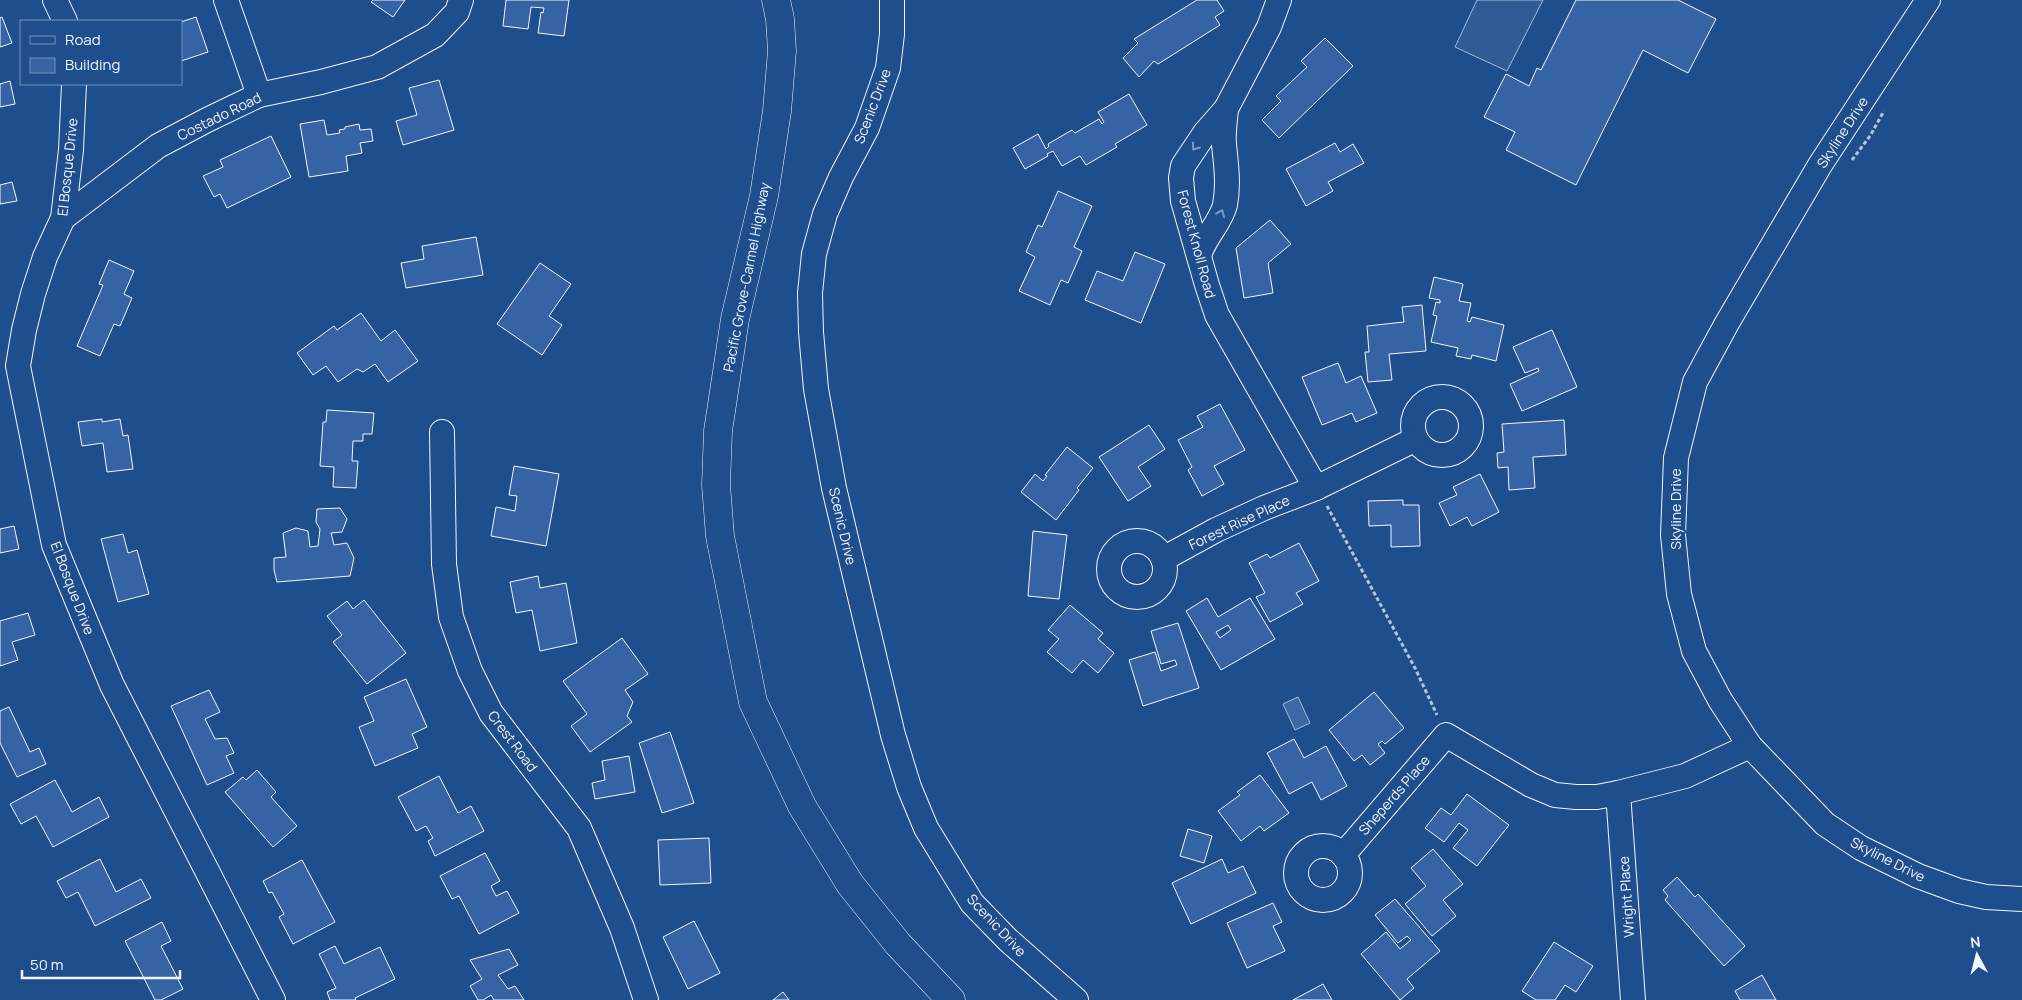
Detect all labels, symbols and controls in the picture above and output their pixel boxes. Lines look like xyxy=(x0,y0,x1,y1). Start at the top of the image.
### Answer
legend xyxy=(20,20,182,85)
text: Road xyxy=(65,29,101,50)
text: Building xyxy=(65,54,120,75)
street label: Scenic Drive xyxy=(849,66,895,146)
street label: Costado Road xyxy=(174,87,264,145)
street label: Skyline Drive xyxy=(1812,93,1872,171)
street label: El Bosque Drive xyxy=(52,117,82,217)
one-way arrow xyxy=(1192,141,1201,150)
street label: Pacific Grove-Carmel Highway xyxy=(718,180,774,373)
street label: Forest Knoll Road xyxy=(1173,188,1221,300)
one-way arrow xyxy=(1215,209,1226,218)
street label: Skyline Drive xyxy=(1666,468,1685,550)
street label: Scenic Drive xyxy=(825,485,861,567)
street label: Forest Rise Place xyxy=(1185,490,1293,554)
street label: El Bosque Drive xyxy=(46,539,100,637)
street label: Crest Road xyxy=(484,707,542,775)
street label: Sheperds Place xyxy=(1354,751,1434,839)
street label: Skyline Drive xyxy=(1847,832,1929,886)
street label: Wright Place xyxy=(1614,856,1638,938)
street label: Scenic Drive xyxy=(963,890,1031,960)
north arrow xyxy=(1952,930,2002,980)
text: N xyxy=(1969,932,1982,952)
scale bar xyxy=(22,948,180,980)
text: 50 m xyxy=(30,954,64,975)

